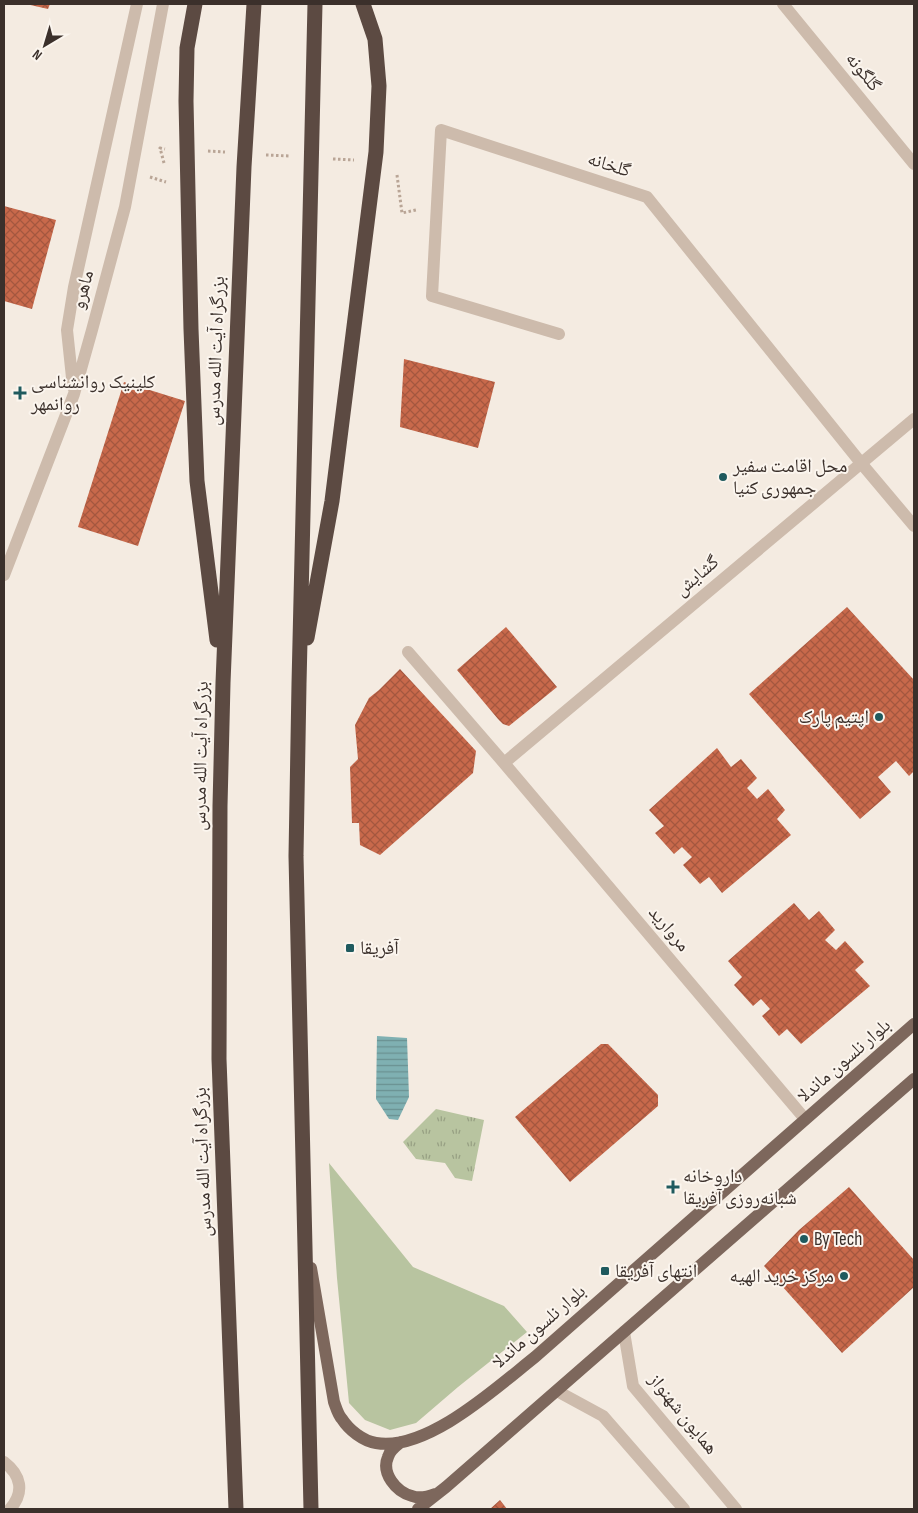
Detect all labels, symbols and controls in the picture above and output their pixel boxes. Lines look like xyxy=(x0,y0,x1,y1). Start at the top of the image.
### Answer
north arrow xyxy=(20,20,70,70)
text: N xyxy=(29,46,45,64)
street label: گلگونه xyxy=(840,48,886,96)
street label: گلخانه xyxy=(585,147,633,183)
street label: ماهرو xyxy=(67,268,99,312)
street label: بزرگراه آیت الله مدرس xyxy=(202,276,230,426)
place label: کلینیک روانشناسی روانمهر xyxy=(30,371,155,416)
marker: کلینیک روانشناسی روانمهر xyxy=(13,386,27,400)
place label: محل اقامت سفیر جمهوری کنیا xyxy=(732,455,847,500)
marker: محل اقامت سفیر جمهوری کنیا xyxy=(717,471,729,483)
street label: گشایش xyxy=(670,551,724,601)
street label: بزرگراه آیت الله مدرس xyxy=(188,681,214,831)
place label: اپتیم پارک xyxy=(799,706,869,729)
marker: اپتیم پارک xyxy=(873,711,885,723)
street label: مروارید xyxy=(643,901,695,957)
place label: آفریقا xyxy=(360,937,400,960)
marker: آفریقا xyxy=(344,942,356,954)
street label: بلوار نلسون ماندلا xyxy=(792,1014,896,1108)
street label: بزرگراه آیت الله مدرس xyxy=(189,1087,217,1237)
place label: داروخانه شبانه‌روزی آفریقا xyxy=(683,1165,797,1210)
marker: داروخانه شبانه‌روزی آفریقا xyxy=(667,1181,679,1193)
place label: By Tech xyxy=(814,1228,863,1251)
marker: By Tech xyxy=(798,1233,810,1245)
place label: انتهای آفریقا xyxy=(615,1260,697,1283)
marker: انتهای آفریقا xyxy=(599,1265,611,1277)
place label: مرکز خرید الهیه xyxy=(730,1265,834,1288)
marker: مرکز خرید الهیه xyxy=(838,1270,850,1282)
street label: بلوار نلسون ماندلا xyxy=(487,1280,591,1374)
street label: همایون شهنواز xyxy=(643,1368,723,1459)

